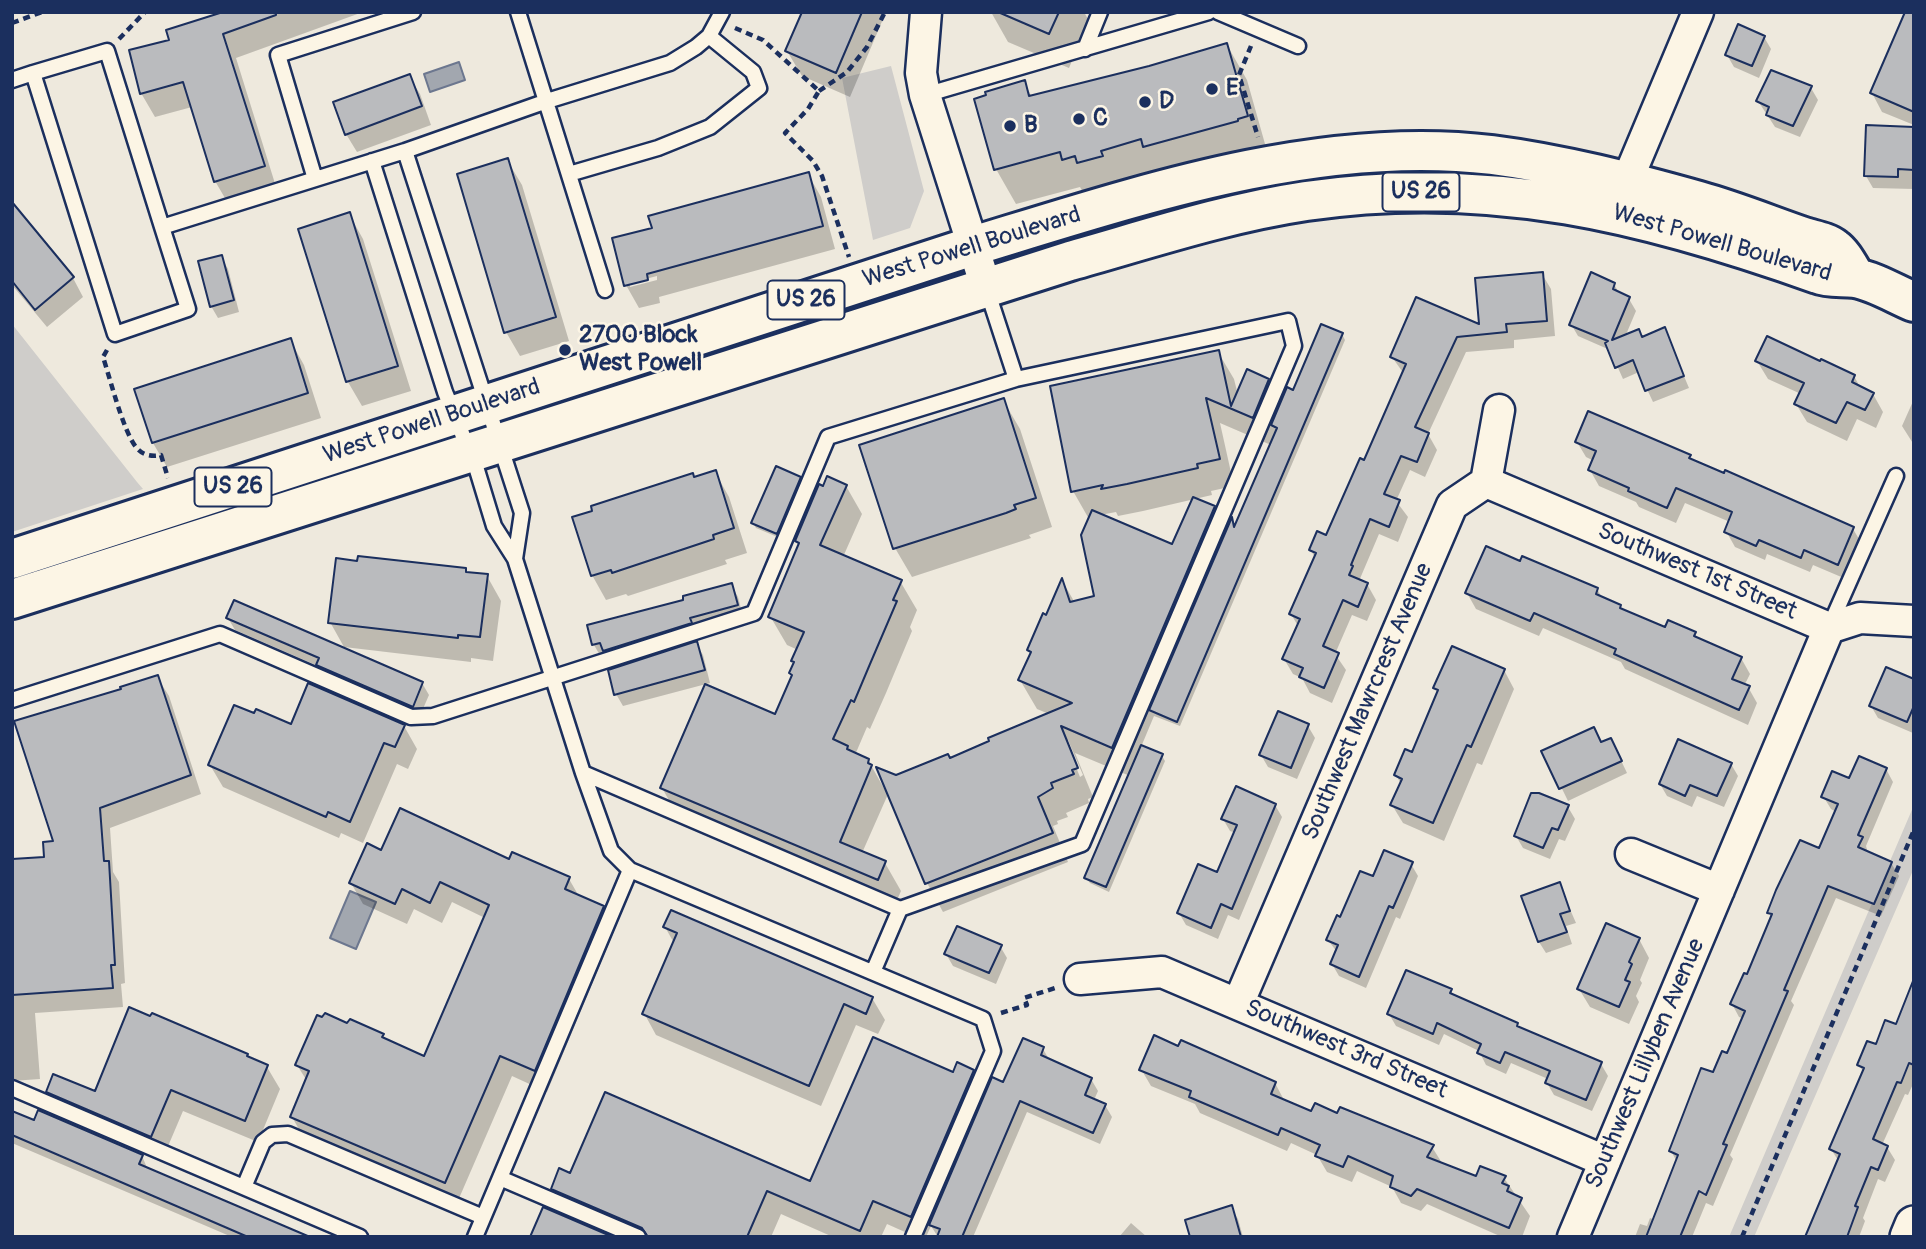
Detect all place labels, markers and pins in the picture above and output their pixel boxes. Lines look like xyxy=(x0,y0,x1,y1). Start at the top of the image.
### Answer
place label: E xyxy=(1226,75,1238,103)
marker: E xyxy=(1204,81,1220,97)
place label: D xyxy=(1159,88,1174,116)
marker: D xyxy=(1137,94,1153,110)
place label: C xyxy=(1093,105,1108,133)
marker: C xyxy=(1071,111,1087,127)
place label: B xyxy=(1024,112,1038,140)
marker: B xyxy=(1002,118,1018,134)
place label: 2700 Block West Powell xyxy=(579,322,702,378)
marker: 2700 Block West Powell xyxy=(557,342,573,358)

